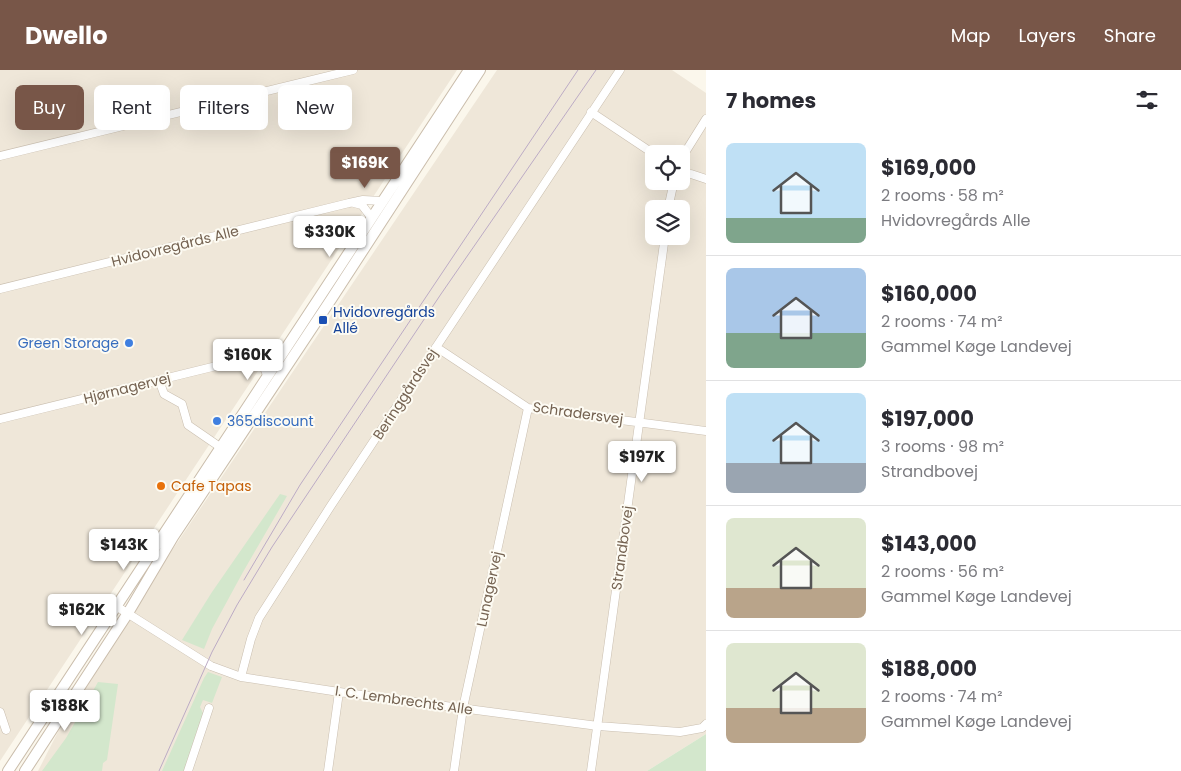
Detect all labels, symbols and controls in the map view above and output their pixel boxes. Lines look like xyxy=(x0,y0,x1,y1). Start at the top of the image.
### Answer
text: Dwello xyxy=(25,19,107,52)
text: Map xyxy=(951,23,991,48)
text: Layers xyxy=(1019,23,1076,48)
text: Share xyxy=(1104,23,1156,48)
chip: Buy xyxy=(15,85,84,130)
chip: Rent xyxy=(94,85,170,130)
chip: Filters xyxy=(180,85,268,130)
chip: New xyxy=(278,85,352,130)
text: 7 homes xyxy=(726,86,816,115)
icon: filters xyxy=(1133,86,1161,114)
map controls xyxy=(645,145,690,245)
button: locate xyxy=(645,145,690,190)
pin: $169K xyxy=(330,146,400,189)
text: $169K xyxy=(341,151,389,174)
text: $169,000 xyxy=(881,153,976,182)
icon: home xyxy=(766,163,826,223)
text: 2 rooms · 58 m² xyxy=(881,184,1004,207)
button: layers xyxy=(645,200,690,245)
text: Hvidovregårds Alle xyxy=(881,209,1031,232)
pin: $330K xyxy=(295,216,365,258)
street label: Hvidovregårds Alle xyxy=(109,220,241,272)
text: $330K xyxy=(304,220,356,243)
text: $160,000 xyxy=(881,279,977,308)
icon: home xyxy=(766,288,826,348)
place label: Hvidovregårds Allé xyxy=(333,302,435,338)
text: 2 rooms · 74 m² xyxy=(881,310,1003,333)
marker: Hvidovregårds Allé xyxy=(317,314,329,326)
place label: Green Storage xyxy=(18,333,119,353)
text: Gammel Køge Landevej xyxy=(881,335,1072,358)
marker: Green Storage xyxy=(123,337,135,349)
pin: $160K xyxy=(213,338,283,381)
text: $160K xyxy=(224,343,272,366)
street label: Beringgårdsvej xyxy=(368,344,442,444)
street label: Hjørnagervej xyxy=(81,368,173,408)
street label: Schradersvej xyxy=(532,397,624,429)
text: $197,000 xyxy=(881,404,974,433)
place label: 365discount xyxy=(227,411,314,431)
icon: home xyxy=(766,413,826,473)
marker: 365discount xyxy=(211,415,223,427)
text: 3 rooms · 98 m² xyxy=(881,435,1004,458)
pin: $197K xyxy=(607,440,677,483)
text: $197K xyxy=(619,445,665,468)
text: Strandbovej xyxy=(881,460,978,483)
place label: Cafe Tapas xyxy=(171,476,252,496)
marker: Cafe Tapas xyxy=(155,480,167,492)
street label: Strandbovej xyxy=(606,505,638,591)
pin: $143K xyxy=(89,528,159,571)
text: $143,000 xyxy=(881,529,977,558)
text: $143K xyxy=(100,533,148,556)
icon: home xyxy=(766,538,826,598)
street label: Lunagervej xyxy=(471,549,507,629)
text: 2 rooms · 56 m² xyxy=(881,560,1004,583)
text: Gammel Køge Landevej xyxy=(881,585,1072,608)
pin: $162K xyxy=(47,594,117,636)
text: $162K xyxy=(58,598,106,621)
text: $188,000 xyxy=(881,654,977,683)
icon: home xyxy=(766,663,826,723)
street label: I. C. Lembrechts Alle xyxy=(334,680,474,720)
text: 2 rooms · 74 m² xyxy=(881,685,1003,708)
pin: $188K xyxy=(30,690,100,732)
text: $188K xyxy=(41,694,89,717)
text: Gammel Køge Landevej xyxy=(881,710,1072,733)

